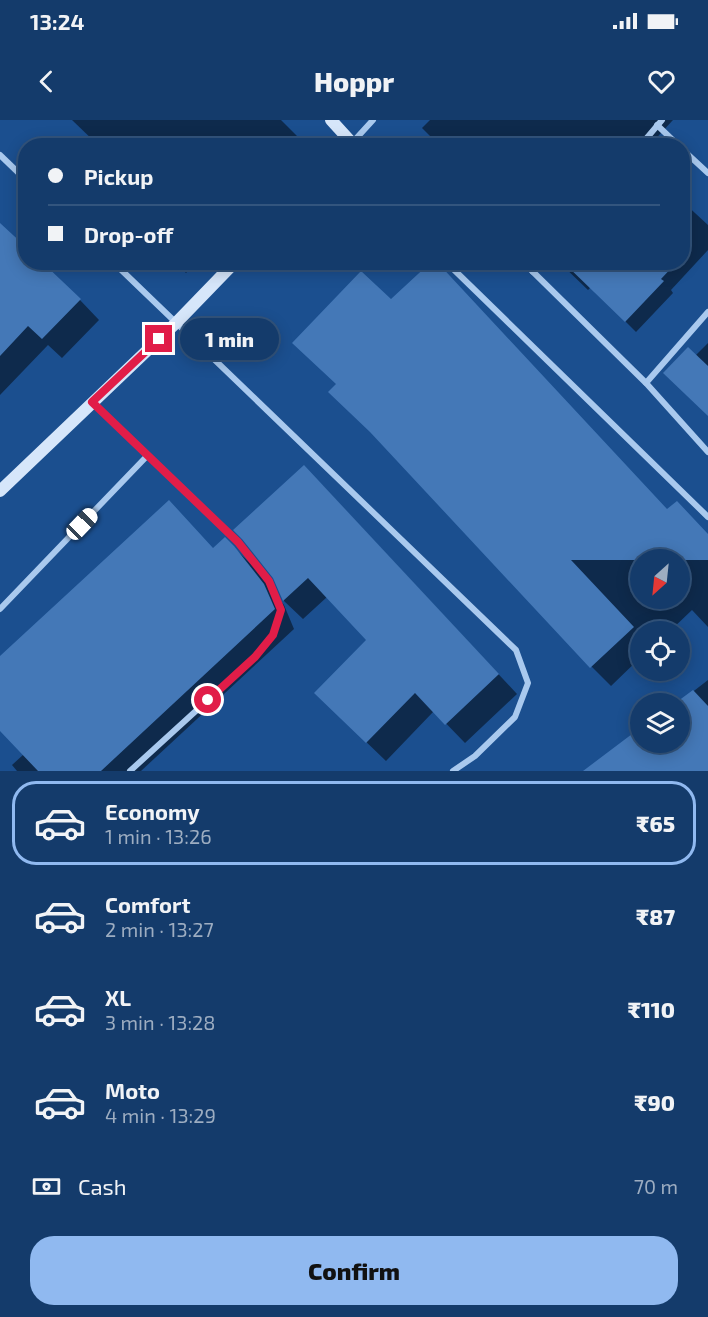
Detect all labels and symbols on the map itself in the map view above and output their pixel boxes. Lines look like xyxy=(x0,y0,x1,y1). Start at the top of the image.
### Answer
callout: 1 min xyxy=(180,318,279,360)
route end xyxy=(145,325,172,352)
car xyxy=(63,505,101,543)
north arrow xyxy=(630,549,690,609)
route start xyxy=(194,686,221,713)

